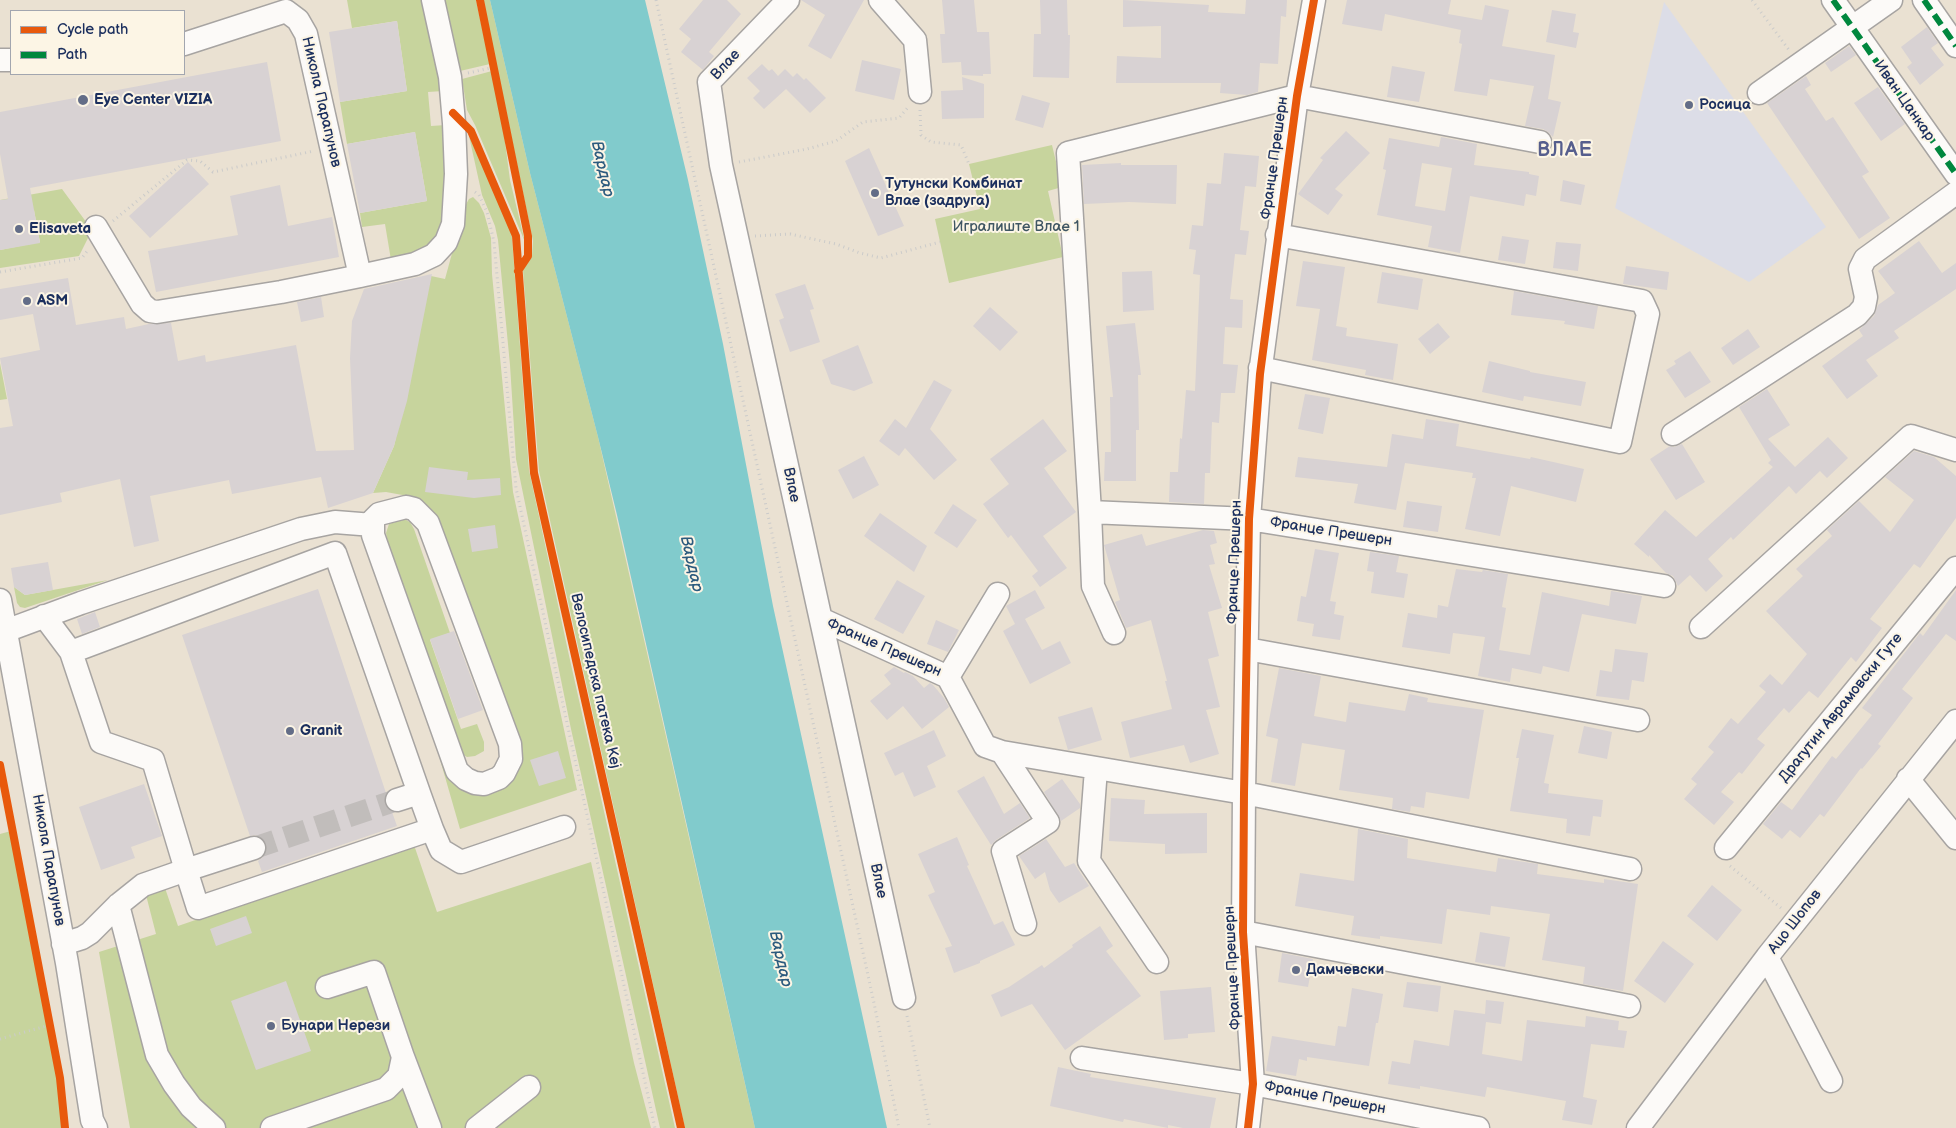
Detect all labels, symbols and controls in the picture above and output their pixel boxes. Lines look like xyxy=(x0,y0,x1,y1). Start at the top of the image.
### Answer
legend xyxy=(10,10,185,75)
text: Cycle path xyxy=(57,20,128,39)
street label: Никола Парапунов xyxy=(297,35,345,169)
text: Path xyxy=(57,45,87,64)
street label: Влае xyxy=(707,46,745,84)
street label: Иван Цанкар xyxy=(1870,57,1938,145)
place label: Eye Center VIZIA xyxy=(94,91,212,109)
marker: Eye Center VIZIA xyxy=(76,93,90,107)
street label: Францe Прешерн xyxy=(1257,95,1293,221)
place label: Росица xyxy=(1699,96,1751,114)
marker: Росица xyxy=(1683,99,1695,111)
water label: Вардар xyxy=(586,139,618,199)
district label: ВЛАЕ xyxy=(1537,139,1593,163)
place label: Тутунски Комбинат Влае (задруга) xyxy=(885,175,1022,210)
marker: Тутунски Комбинат Влае (задруга) xyxy=(869,187,881,199)
park label: Игралиште Влае 1 xyxy=(952,218,1080,236)
place label: Elisaveta xyxy=(29,220,91,238)
marker: Elisaveta xyxy=(13,223,25,235)
place label: ASM xyxy=(37,292,68,310)
marker: ASM xyxy=(21,295,33,307)
street label: Влае xyxy=(779,466,803,504)
street label: Францe Прешерн xyxy=(1224,500,1246,624)
street label: Франце Прешерн xyxy=(1269,513,1393,551)
water label: Вардар xyxy=(675,534,707,594)
street label: Велосипедска патека Кеј xyxy=(566,592,624,770)
street label: Франце Прешерн xyxy=(824,615,944,681)
street label: Драгутин Аврамовски Гуте xyxy=(1775,630,1907,786)
place label: Granit xyxy=(300,722,342,740)
marker: Granit xyxy=(284,725,296,737)
street label: Никола Парапунов xyxy=(28,793,68,927)
street label: Влае xyxy=(866,862,890,900)
street label: Ацо Шопов xyxy=(1764,886,1826,958)
street label: Францe Прешерн xyxy=(1221,906,1245,1030)
water label: Вардар xyxy=(764,929,796,989)
place label: Дамчевски xyxy=(1306,961,1384,979)
marker: Дамчевски xyxy=(1290,964,1302,976)
place label: Бунари Нерези xyxy=(281,1017,390,1035)
marker: Бунари Нерези xyxy=(265,1020,277,1032)
street label: Франце Прешерн xyxy=(1263,1077,1387,1119)

